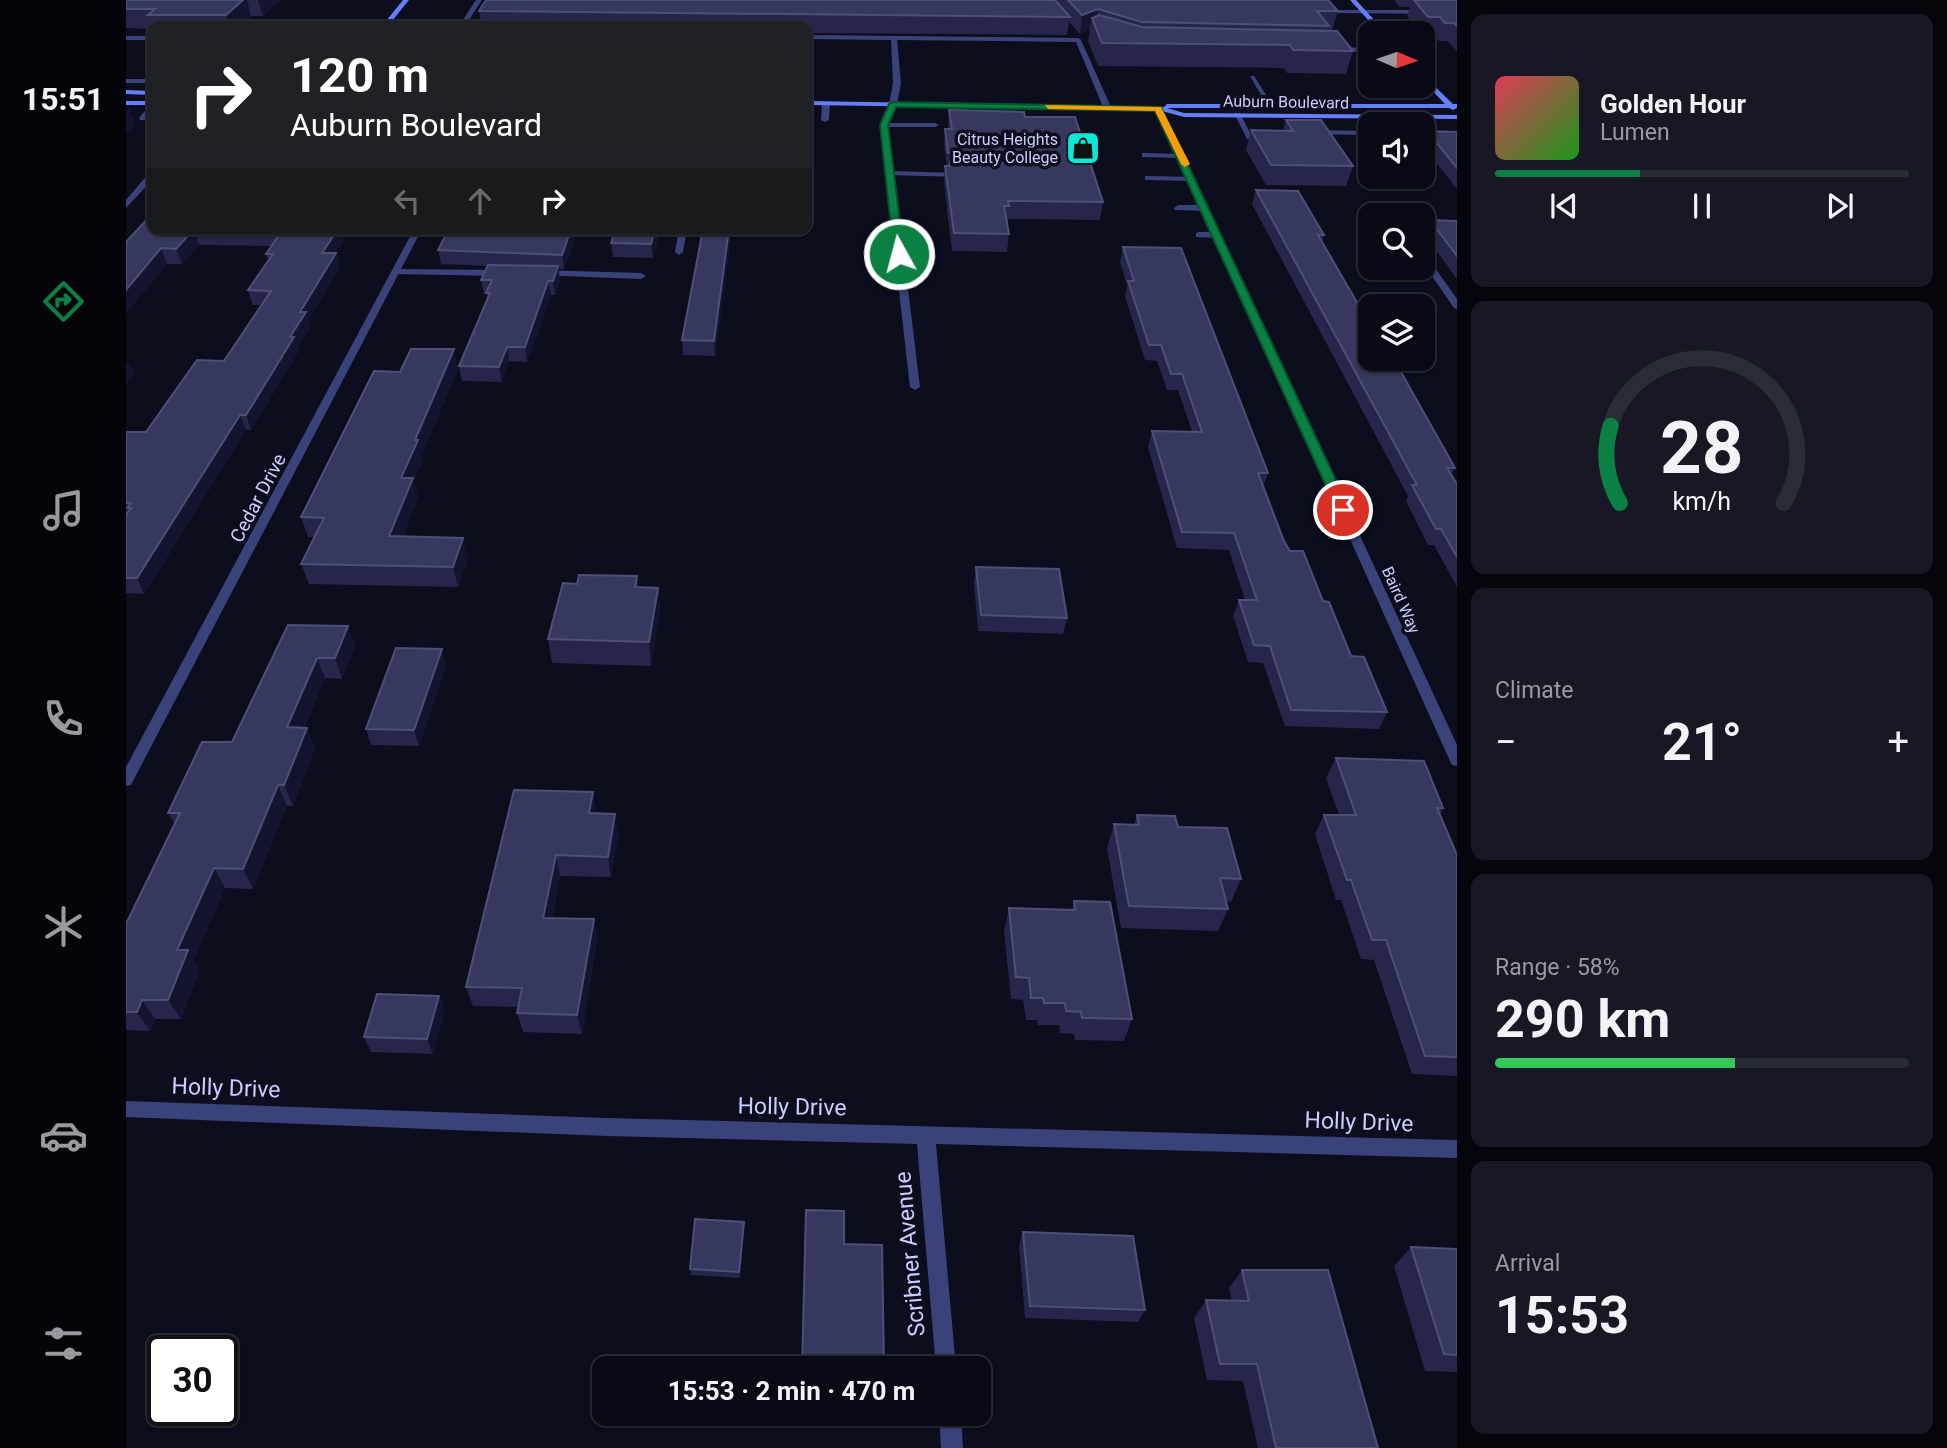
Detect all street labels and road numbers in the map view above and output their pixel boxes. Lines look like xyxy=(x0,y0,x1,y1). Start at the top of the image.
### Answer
street label: Auburn Boulevard xyxy=(1223,91,1349,113)
street label: Cedar Drive xyxy=(225,450,291,546)
street label: Baird Way xyxy=(1378,564,1424,637)
street label: Holly Drive xyxy=(171,1073,281,1103)
street label: Holly Drive xyxy=(737,1093,847,1121)
street label: Holly Drive xyxy=(1304,1107,1414,1137)
street label: Scribner Avenue xyxy=(889,1170,931,1338)

